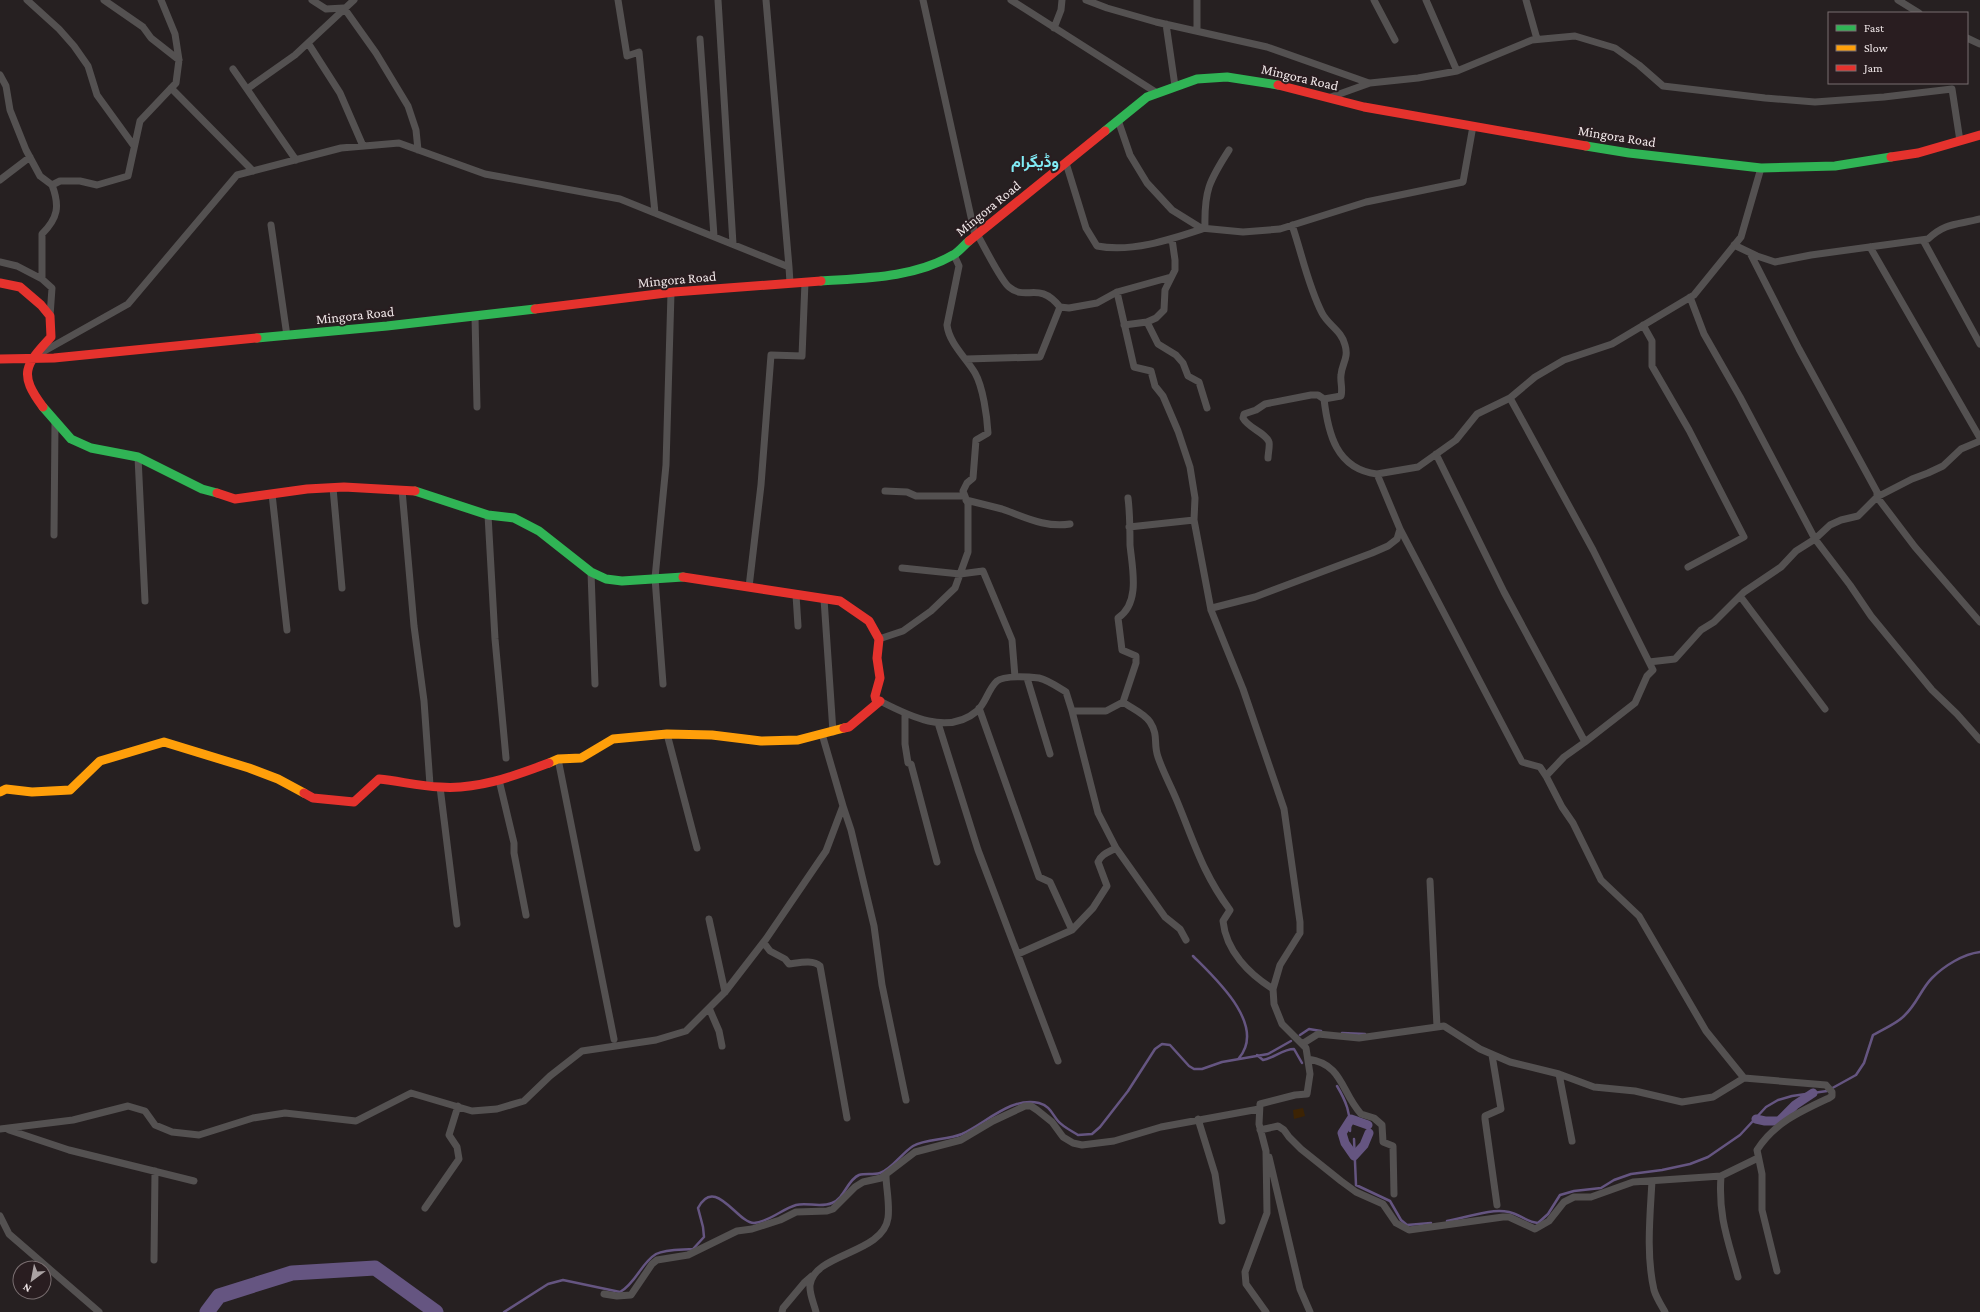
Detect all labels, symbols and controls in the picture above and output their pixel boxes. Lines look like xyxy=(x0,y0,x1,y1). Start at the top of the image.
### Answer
legend xyxy=(1828,12,1968,84)
text: Fast xyxy=(1864,21,1885,35)
text: Slow xyxy=(1864,41,1888,55)
street label: Mingora Road xyxy=(1260,60,1341,94)
text: Jam xyxy=(1863,61,1883,75)
street label: Mingora Road xyxy=(1577,122,1658,150)
district label: وڈیگرام xyxy=(1011,153,1059,172)
street label: Mingora Road xyxy=(952,177,1024,239)
street label: Mingora Road xyxy=(637,268,717,290)
street label: Mingora Road xyxy=(315,303,396,327)
north arrow xyxy=(12,1260,52,1300)
text: N xyxy=(20,1281,33,1296)

